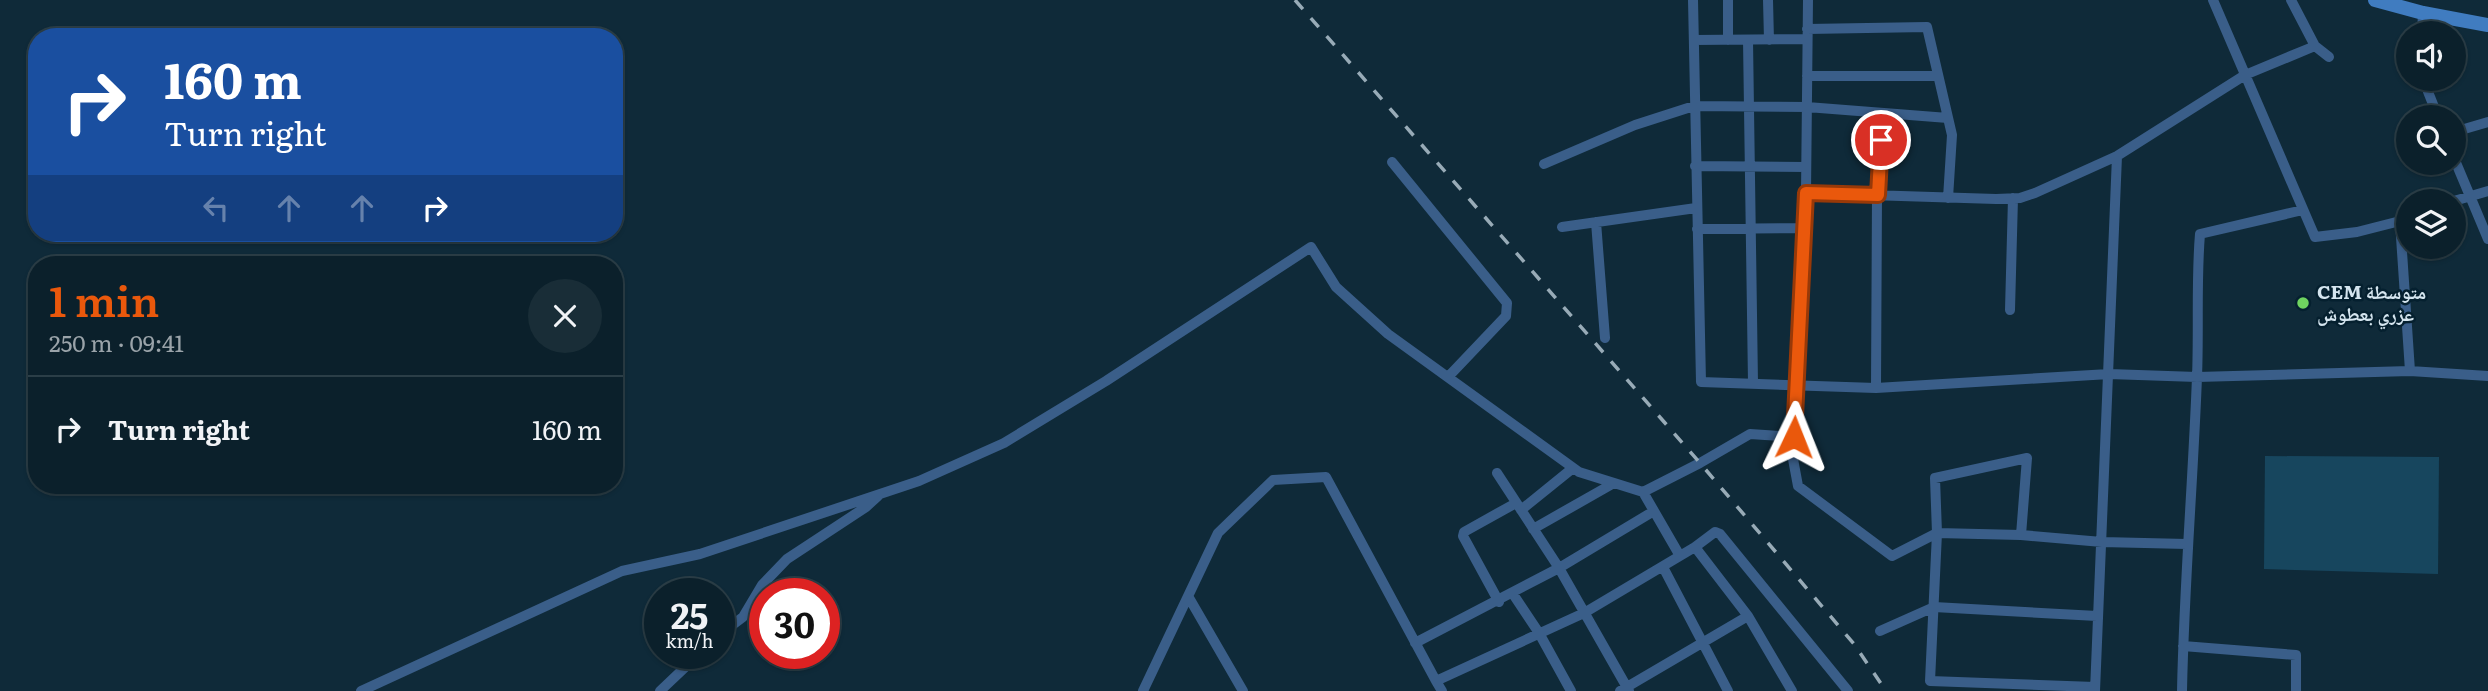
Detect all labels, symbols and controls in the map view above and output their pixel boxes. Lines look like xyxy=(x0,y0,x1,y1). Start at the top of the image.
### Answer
map controls xyxy=(2396,21,2466,259)
button: sound xyxy=(2396,21,2466,91)
text: 160 m xyxy=(164,41,302,114)
icon: right xyxy=(49,56,140,147)
button: search xyxy=(2396,105,2466,175)
text: Turn right xyxy=(164,108,326,156)
pin xyxy=(1851,110,1911,170)
icon: arrive xyxy=(1862,121,1900,159)
icon: left xyxy=(197,189,235,227)
icon: ahead xyxy=(270,189,308,227)
icon: ahead xyxy=(343,189,381,227)
icon: right xyxy=(416,189,454,227)
button: layers xyxy=(2396,189,2466,259)
text: 1 min xyxy=(49,268,159,330)
place label: CEM متوسطة عزري بعطوش xyxy=(2317,277,2426,330)
button: close xyxy=(528,279,602,353)
marker: CEM متوسطة عزري بعطوش xyxy=(2295,295,2311,311)
text: 250 m · 09:41 xyxy=(49,325,184,359)
position arrow xyxy=(1757,400,1831,474)
text: Turn right xyxy=(108,409,250,448)
text: 160 m xyxy=(532,409,602,448)
icon: right xyxy=(49,410,87,448)
speed limit sign: 30 xyxy=(749,578,840,669)
text: 25 xyxy=(671,588,708,640)
text: km/h xyxy=(666,627,713,654)

